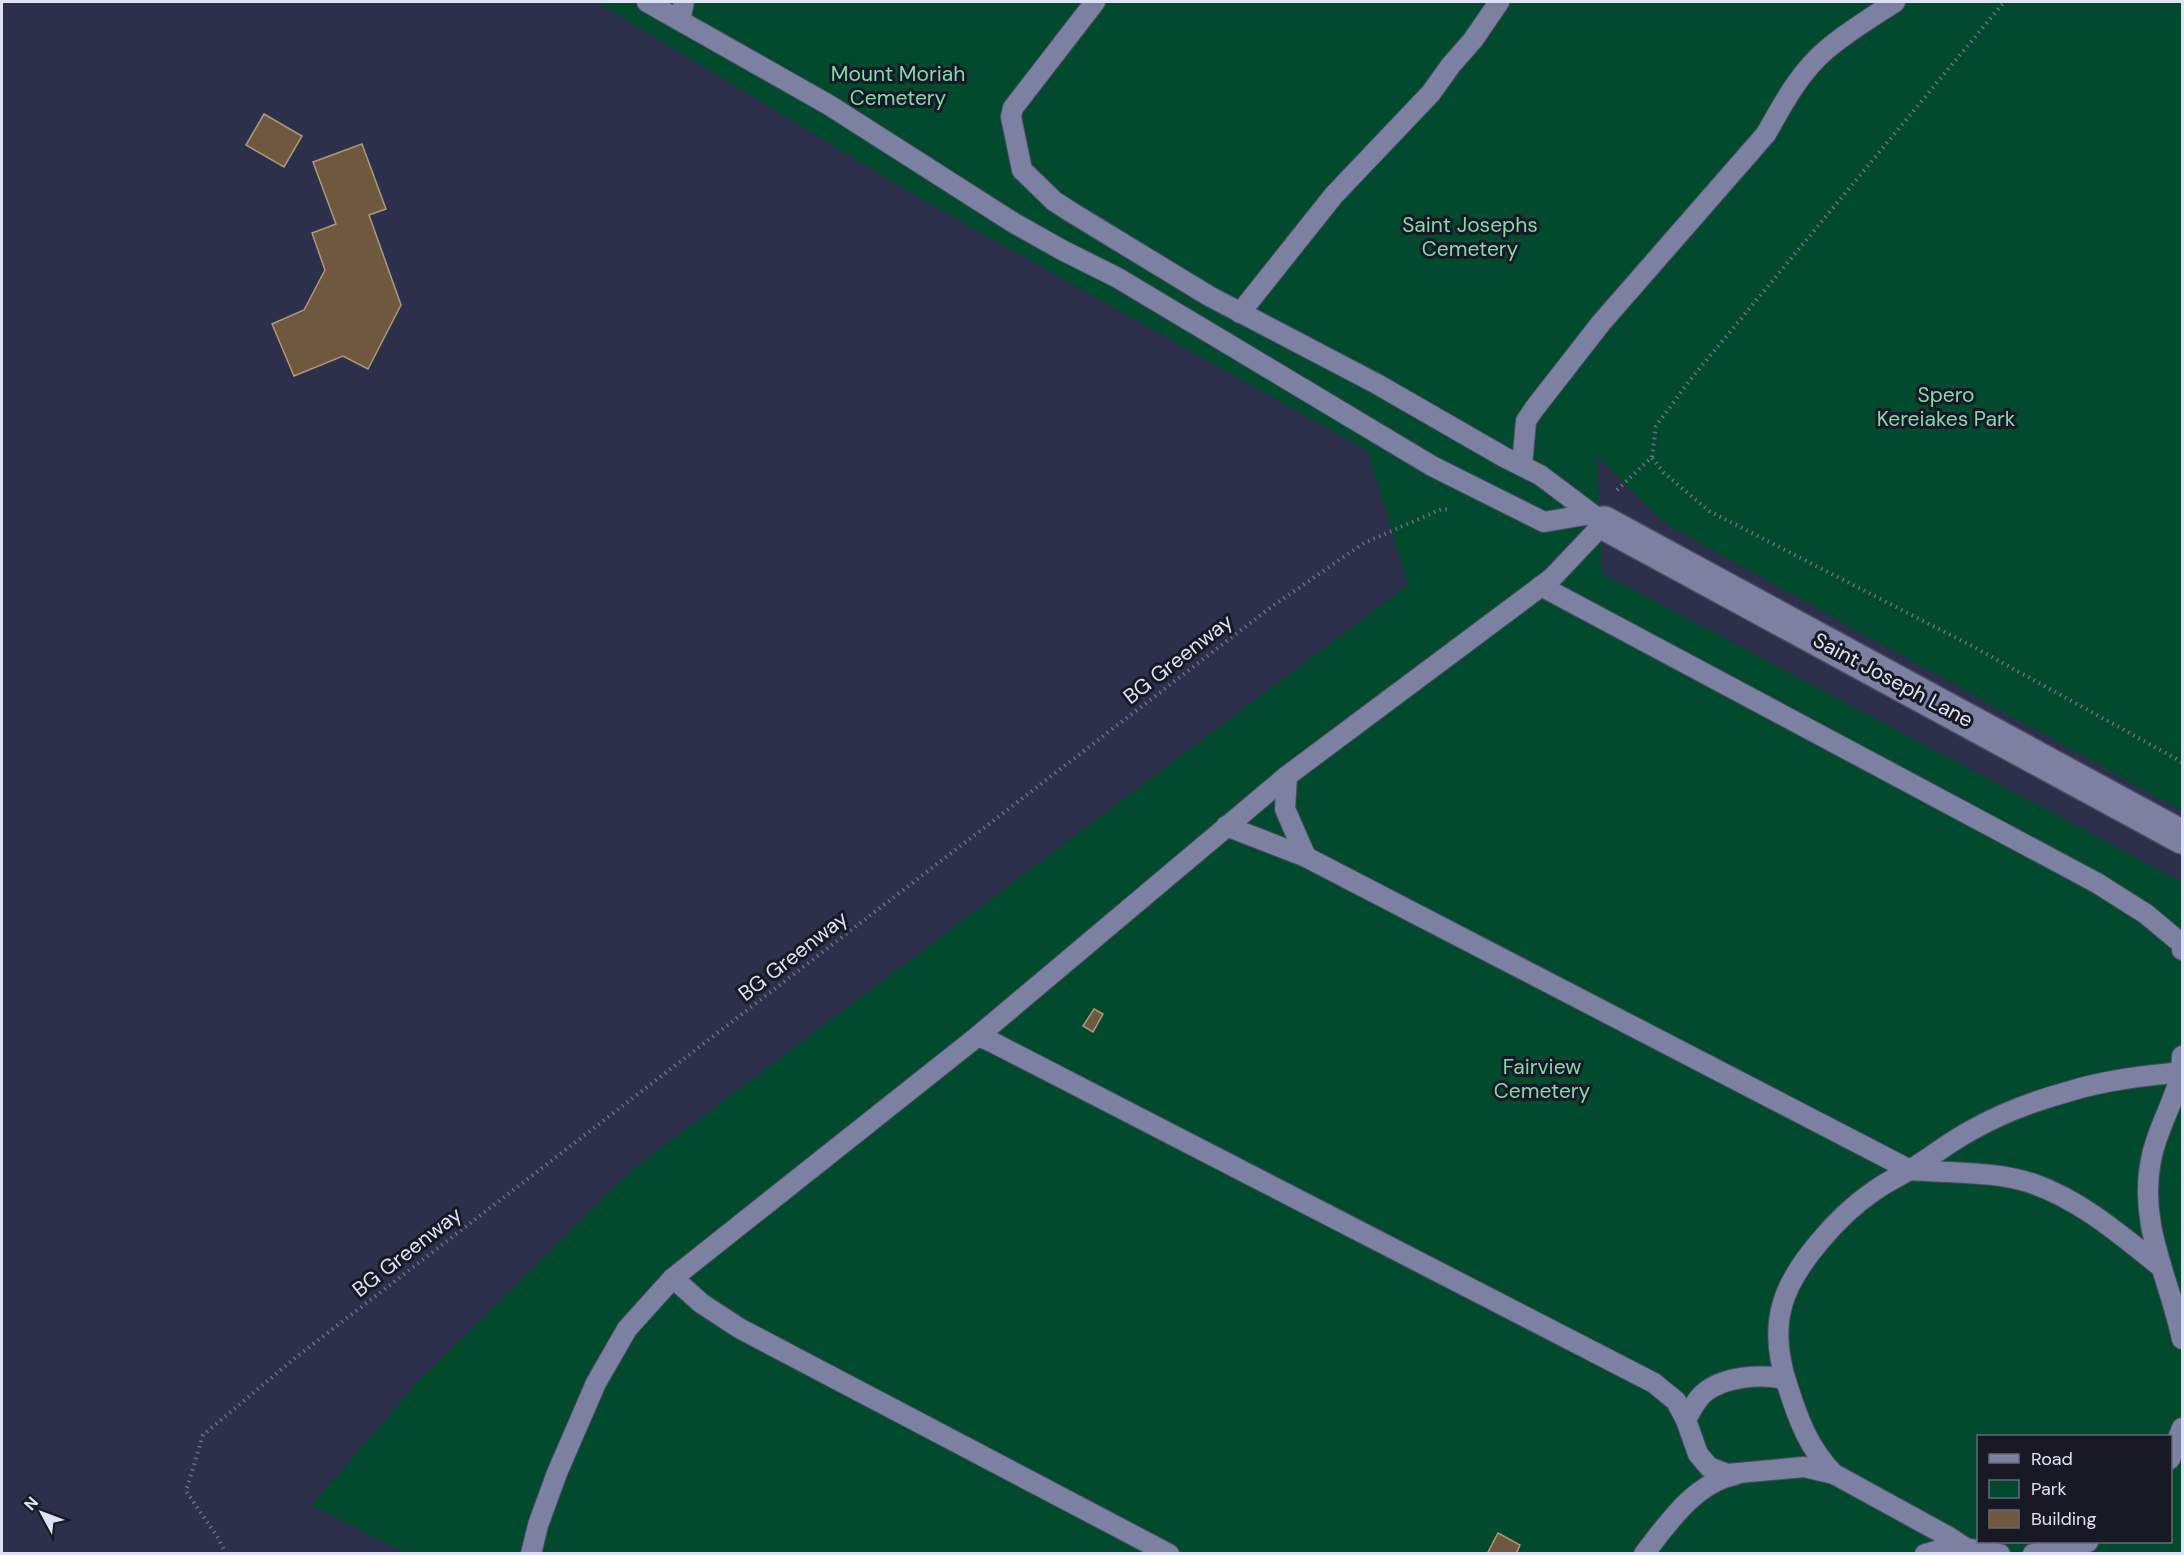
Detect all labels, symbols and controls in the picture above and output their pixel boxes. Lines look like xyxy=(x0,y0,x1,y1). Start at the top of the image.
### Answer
park label: Mount Moriah Cemetery xyxy=(831,60,965,112)
park label: Saint Josephs Cemetery xyxy=(1402,211,1538,263)
park label: Spero Kereiakes Park xyxy=(1877,381,2016,433)
street label: BG Greenway xyxy=(1117,607,1239,711)
street label: Saint Joseph Lane xyxy=(1808,626,1978,734)
street label: BG Greenway xyxy=(732,904,854,1008)
park label: Fairview Cemetery xyxy=(1494,1053,1591,1105)
street label: BG Greenway xyxy=(346,1200,468,1304)
legend xyxy=(1977,1435,2172,1543)
text: Road xyxy=(2031,1447,2073,1471)
text: Park xyxy=(2031,1477,2067,1501)
north arrow xyxy=(12,1483,72,1543)
text: N xyxy=(19,1492,43,1515)
text: Building xyxy=(2031,1507,2096,1531)

